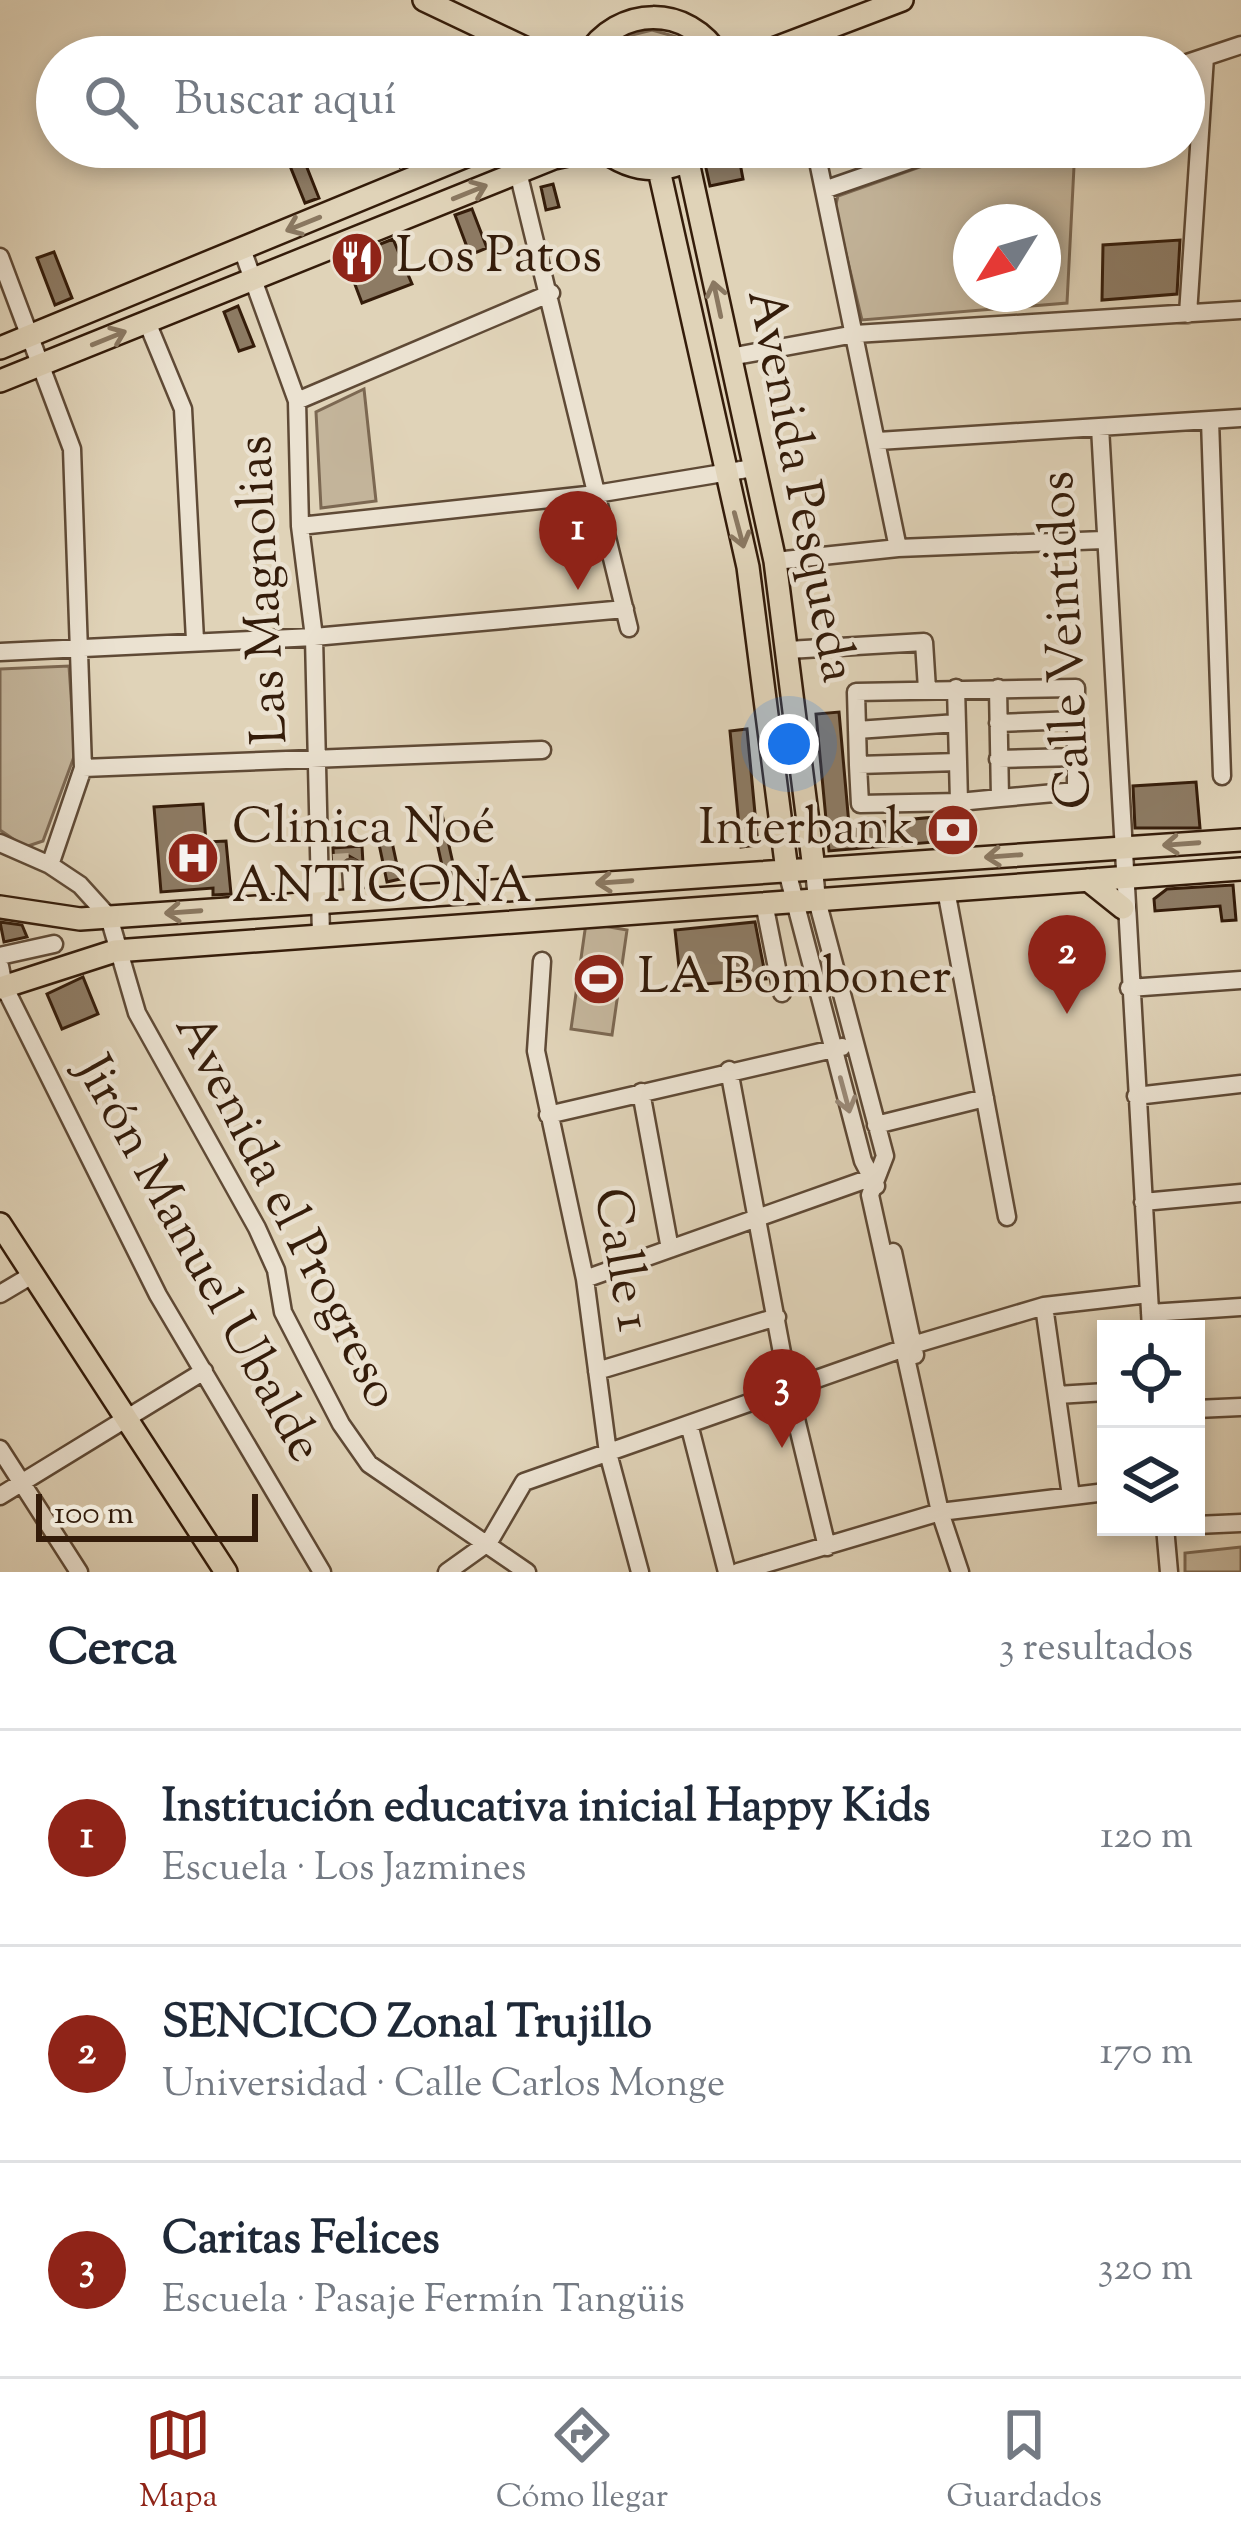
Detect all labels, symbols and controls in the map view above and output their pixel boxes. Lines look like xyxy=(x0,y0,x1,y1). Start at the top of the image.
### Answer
search box xyxy=(36,36,1205,168)
icon: search xyxy=(78,69,144,135)
text: Buscar aquí xyxy=(174,70,396,135)
one-way arrow xyxy=(451,179,488,201)
north arrow xyxy=(953,204,1061,312)
one-way arrow xyxy=(285,215,322,236)
place label: Los Patos xyxy=(396,222,602,295)
restaurant icon: Los Patos xyxy=(329,230,385,286)
one-way arrow xyxy=(705,280,728,318)
street label: Avenida Pesqueda xyxy=(725,283,873,689)
one-way arrow xyxy=(89,326,126,347)
street label: Las Magnolias xyxy=(220,434,310,746)
street label: Calle Veintidos xyxy=(1023,469,1113,811)
pin: 1 xyxy=(539,491,617,590)
one-way arrow xyxy=(729,510,751,548)
your location xyxy=(759,714,819,774)
place label: Clinica Noé ANTICONA xyxy=(232,793,532,925)
place label: Interbank xyxy=(698,794,914,867)
bank icon: Interbank xyxy=(925,802,981,858)
hospital icon: Clinica Noé ANTICONA xyxy=(165,830,221,886)
one-way arrow xyxy=(1162,832,1201,855)
one-way arrow xyxy=(985,844,1024,867)
one-way arrow xyxy=(595,871,634,894)
one-way arrow xyxy=(164,900,203,923)
pin: 2 xyxy=(1028,915,1106,1014)
place label: LA Bomboner xyxy=(638,943,951,1016)
sports icon: LA Bomboner xyxy=(571,951,627,1007)
street label: Avenida el Progreso xyxy=(154,1002,416,1422)
street label: Jirón Manuel Ubalde xyxy=(53,1041,339,1477)
one-way arrow xyxy=(835,1076,857,1114)
street label: Calle 1 xyxy=(572,1183,668,1337)
map controls xyxy=(1097,1320,1205,1536)
button: locate xyxy=(1097,1320,1205,1428)
pin: 3 xyxy=(743,1349,821,1448)
button: layers xyxy=(1097,1428,1205,1536)
scale bar xyxy=(36,1488,258,1541)
text: 100 m xyxy=(54,1491,134,1539)
text: Cerca xyxy=(48,1614,177,1687)
text: 3 resultados xyxy=(999,1622,1193,1678)
text: Institución educativa inicial Happy Kids xyxy=(162,1777,931,1842)
text: 1 xyxy=(80,1810,94,1866)
text: 120 m xyxy=(1100,1810,1193,1866)
text: Escuela · Los Jazmines xyxy=(162,1842,526,1898)
text: SENCICO Zonal Trujillo xyxy=(162,1993,652,2058)
text: 2 xyxy=(78,2026,96,2082)
text: 170 m xyxy=(1100,2026,1193,2082)
text: Universidad · Calle Carlos Monge xyxy=(162,2058,725,2114)
text: Caritas Felices xyxy=(162,2209,440,2274)
text: 3 xyxy=(79,2242,95,2298)
text: 320 m xyxy=(1098,2242,1193,2298)
text: Escuela · Pasaje Fermín Tangüis xyxy=(162,2274,685,2330)
tab: Mapa xyxy=(139,2402,218,2522)
tab: Cómo llegar xyxy=(496,2402,668,2522)
tab: Guardados xyxy=(946,2402,1102,2522)

